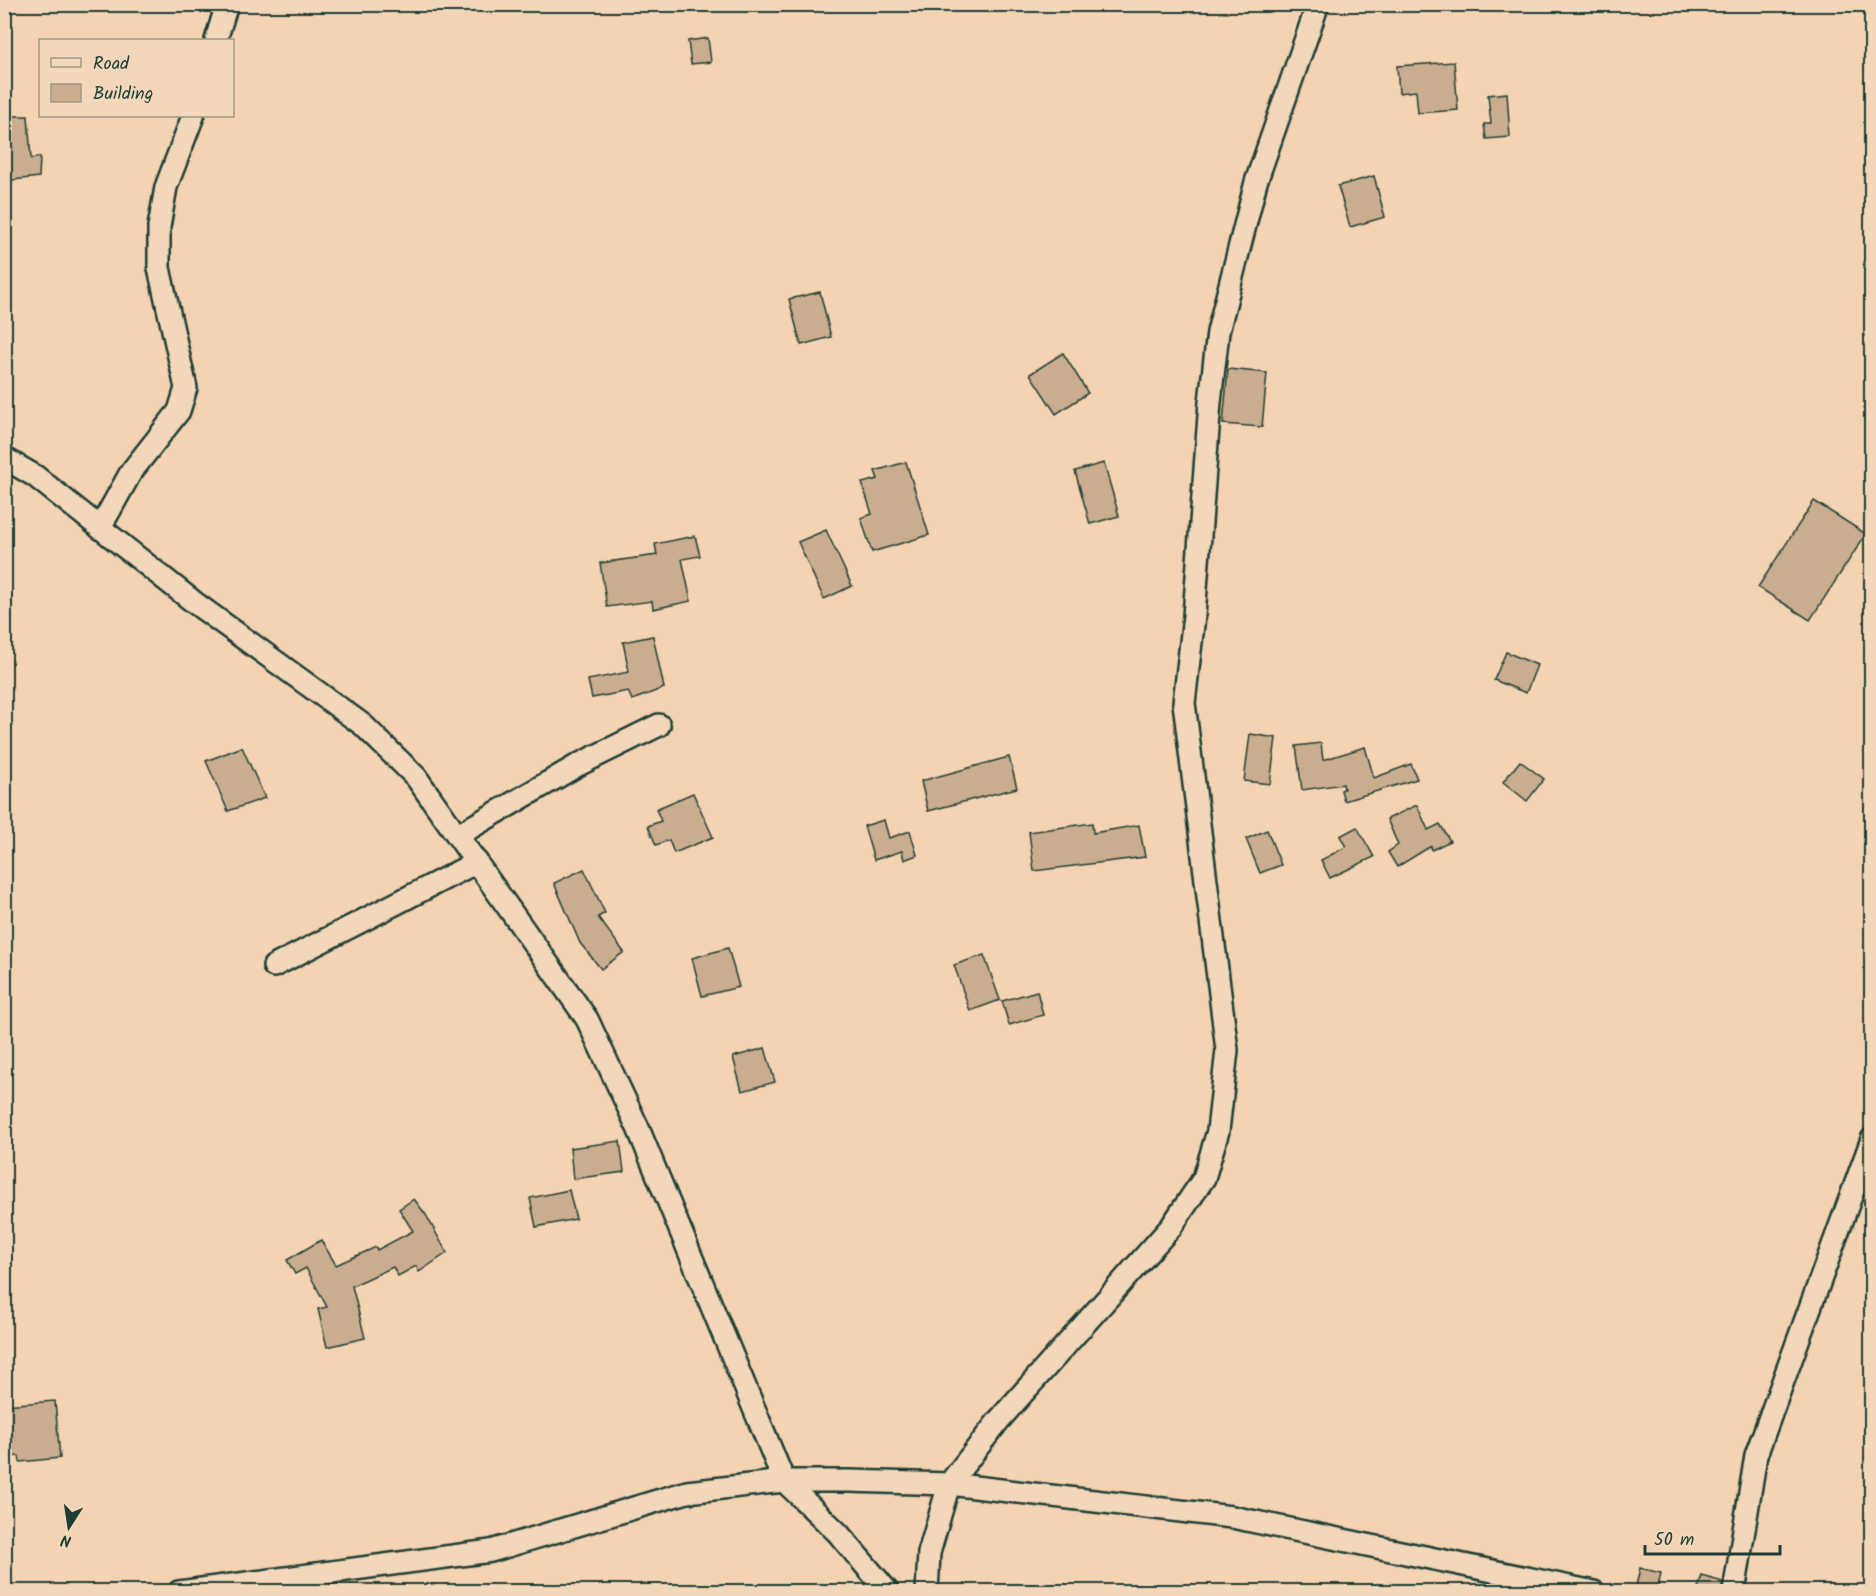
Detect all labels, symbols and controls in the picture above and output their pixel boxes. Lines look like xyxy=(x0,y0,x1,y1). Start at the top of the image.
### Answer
legend xyxy=(39,39,234,117)
text: Road xyxy=(93,50,130,79)
text: Building xyxy=(93,80,153,109)
north arrow xyxy=(39,1497,99,1557)
scale bar xyxy=(1645,1518,1780,1556)
text: 50 m xyxy=(1654,1526,1694,1555)
text: N xyxy=(59,1527,74,1553)

